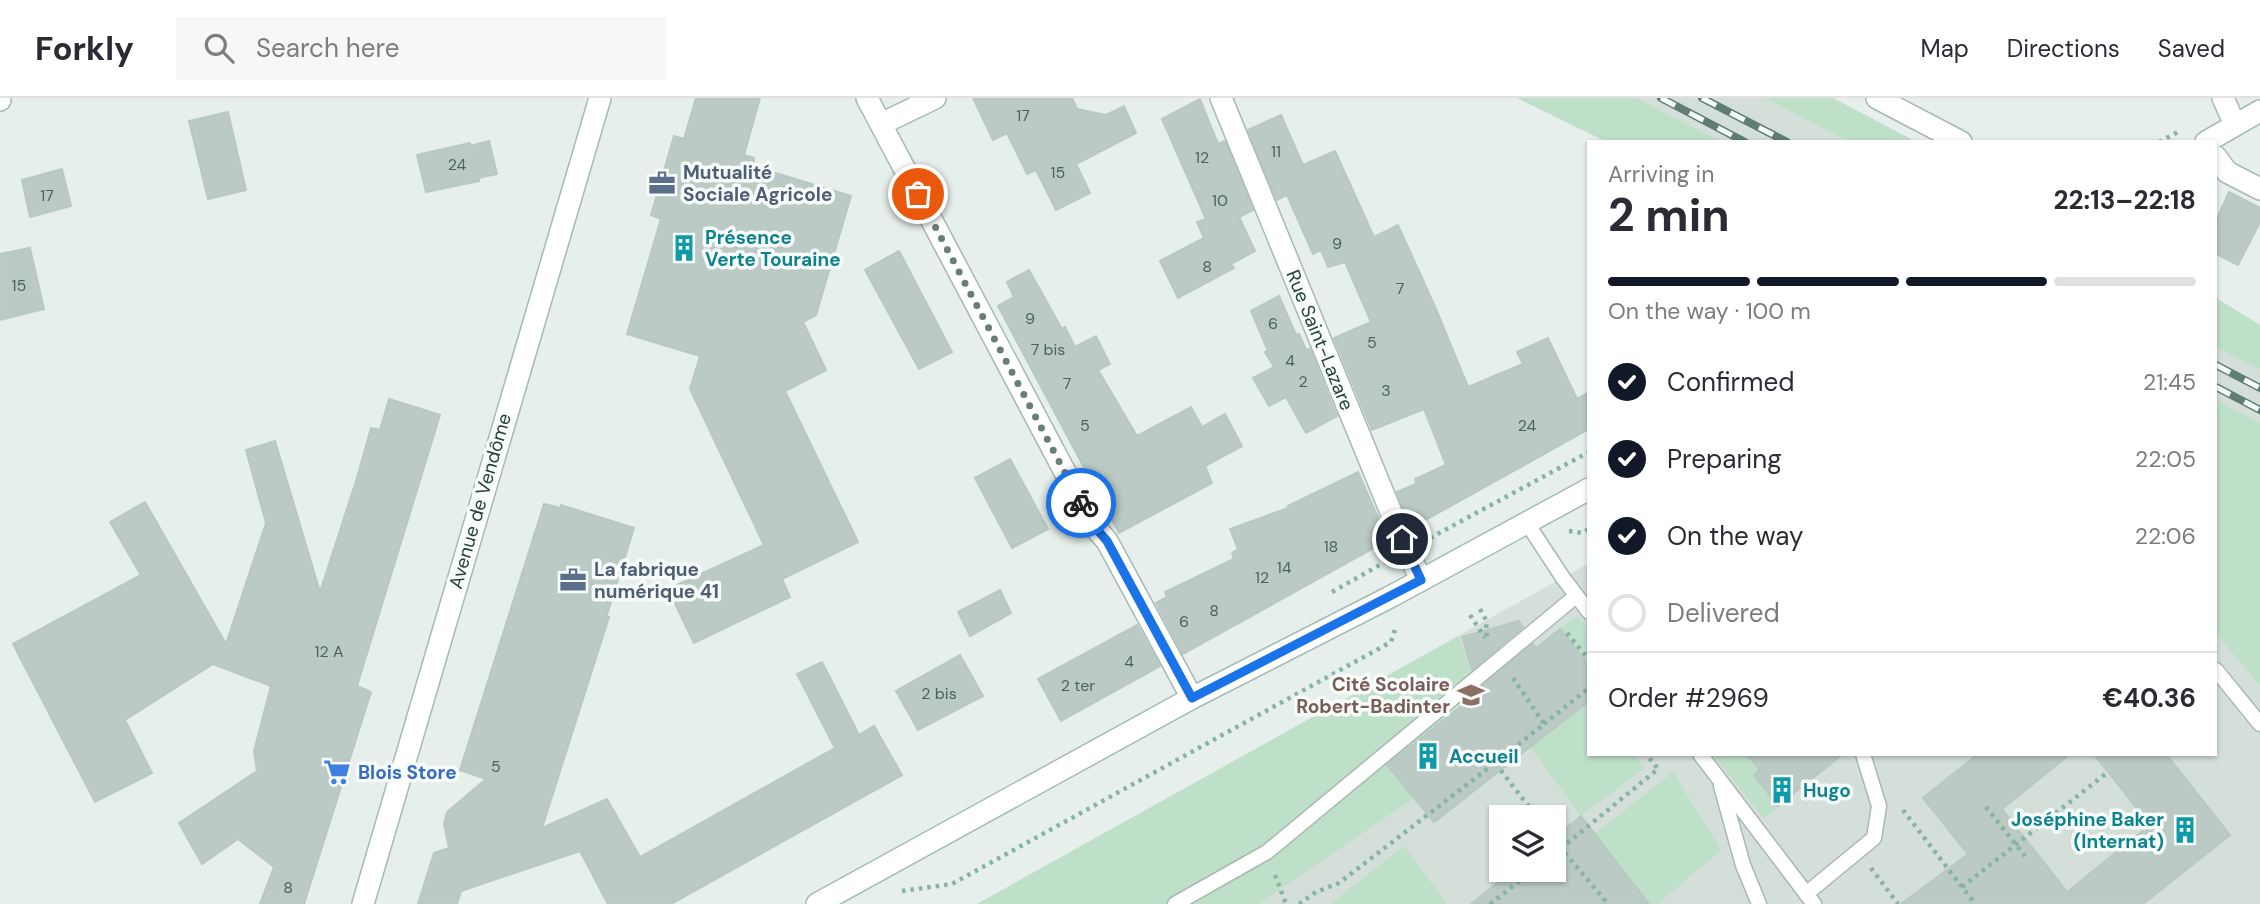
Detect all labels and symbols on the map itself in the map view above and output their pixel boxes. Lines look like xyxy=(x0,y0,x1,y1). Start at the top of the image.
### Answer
house number: 17 xyxy=(1016,105,1030,126)
house number: 11 xyxy=(1271,141,1281,162)
house number: 12 xyxy=(1195,147,1209,168)
house number: 24 xyxy=(448,154,467,175)
place label: Mutualité Sociale Agricole xyxy=(683,160,832,207)
house number: 15 xyxy=(1051,162,1065,183)
pin xyxy=(888,164,948,224)
office icon: Mutualité Sociale Agricole xyxy=(647,168,677,198)
house number: 17 xyxy=(40,185,54,206)
house number: 10 xyxy=(1212,190,1228,211)
place label: Présence Verte Touraine xyxy=(705,225,841,272)
building icon: Présence Verte Touraine xyxy=(669,233,699,263)
house number: 9 xyxy=(1332,233,1342,254)
house number: 8 xyxy=(1202,256,1212,277)
street label: Rue Saint-Lazare xyxy=(1280,266,1360,414)
house number: 15 xyxy=(12,275,26,296)
house number: 7 xyxy=(1396,278,1404,299)
house number: 9 xyxy=(1025,308,1035,329)
house number: 6 xyxy=(1268,313,1278,334)
house number: 5 xyxy=(1367,332,1377,353)
house number: 7 bis xyxy=(1031,339,1065,360)
house number: 4 xyxy=(1285,350,1295,371)
house number: 2 xyxy=(1298,371,1308,392)
house number: 7 xyxy=(1063,373,1071,394)
house number: 3 xyxy=(1381,380,1391,401)
street label: Avenue de Vendôme xyxy=(443,410,517,592)
house number: 5 xyxy=(1080,415,1090,436)
house number: 24 xyxy=(1518,415,1537,436)
courier xyxy=(1046,468,1116,538)
pin xyxy=(1372,509,1432,569)
house number: 18 xyxy=(1324,536,1338,557)
place label: La fabrique numérique 41 xyxy=(594,557,719,604)
house number: 14 xyxy=(1277,557,1292,578)
office icon: La fabrique numérique 41 xyxy=(558,565,588,595)
house number: 12 xyxy=(1255,567,1269,588)
house number: 8 xyxy=(1209,600,1219,621)
house number: 6 xyxy=(1179,611,1189,632)
house number: 12 A xyxy=(314,641,344,662)
house number: 4 xyxy=(1124,651,1134,672)
place label: Cité Scolaire Robert-Badinter xyxy=(1296,672,1450,719)
house number: 2 ter xyxy=(1061,675,1095,696)
school or university icon: Cité Scolaire Robert-Badinter xyxy=(1456,680,1486,710)
house number: 2 bis xyxy=(921,683,957,704)
building icon: Accueil xyxy=(1413,741,1443,771)
place label: Accueil xyxy=(1449,744,1519,769)
house number: 5 xyxy=(491,756,501,777)
supermarket icon: Blois Store xyxy=(322,757,352,787)
place label: Blois Store xyxy=(358,760,457,785)
building icon: Hugo xyxy=(1767,775,1797,805)
place label: Hugo xyxy=(1803,778,1851,803)
place label: Joséphine Baker (Internat) xyxy=(2011,807,2164,854)
building icon: Joséphine Baker (Internat) xyxy=(2170,815,2200,845)
house number: 8 xyxy=(283,877,293,898)

